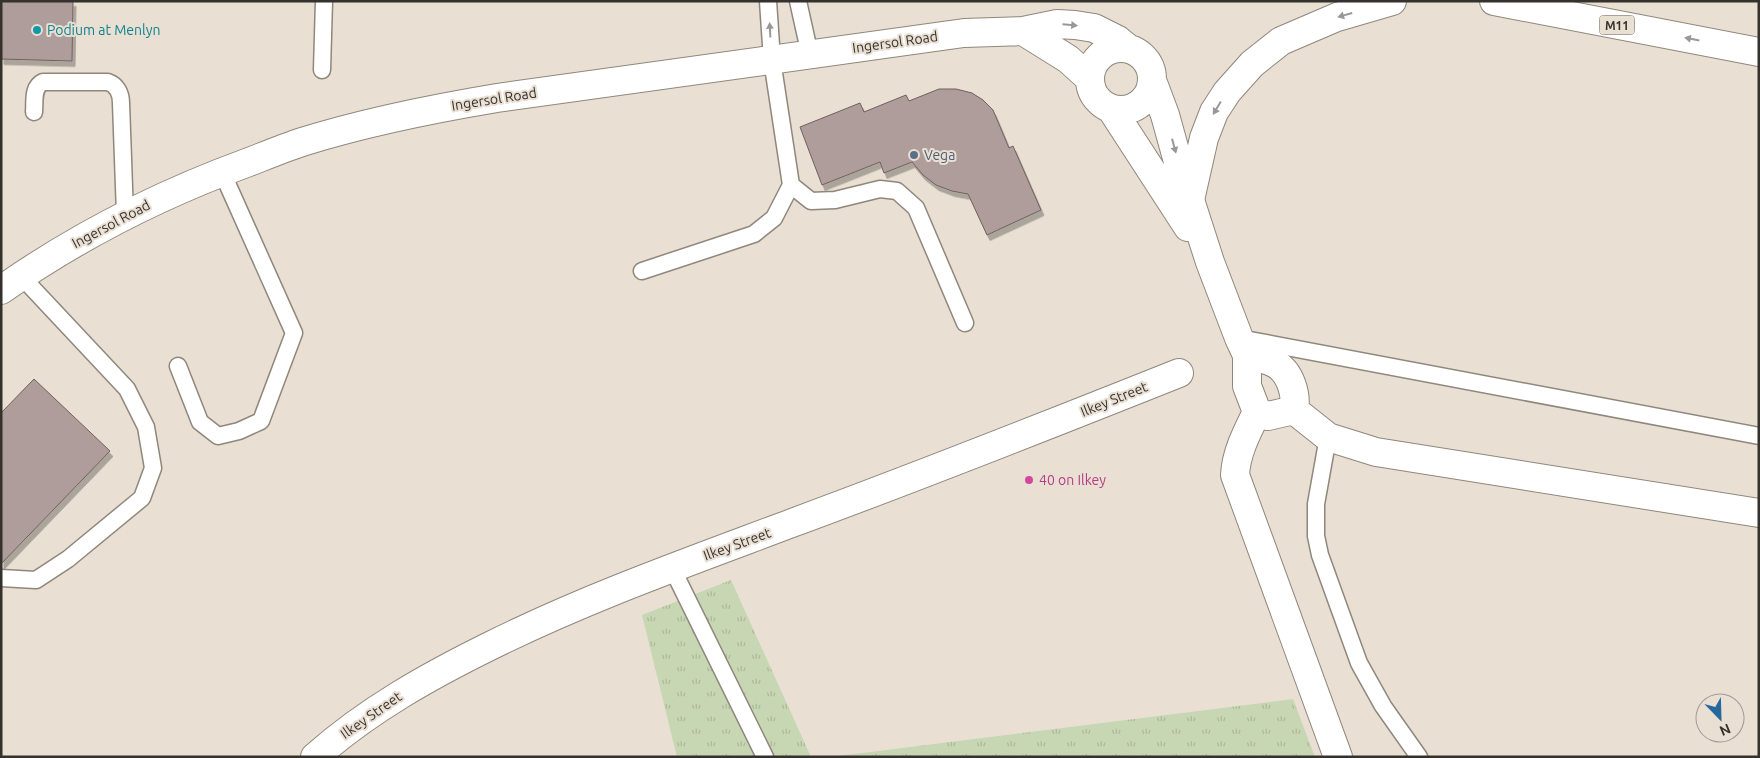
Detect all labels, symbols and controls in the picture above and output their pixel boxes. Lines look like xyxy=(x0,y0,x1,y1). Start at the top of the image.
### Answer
one-way arrow xyxy=(1337,11,1352,19)
road number: M11 xyxy=(1600,16,1634,34)
one-way arrow xyxy=(1063,21,1079,29)
place label: Podium at Menlyn xyxy=(47,22,160,38)
one-way arrow xyxy=(766,22,774,38)
marker: Podium at Menlyn xyxy=(31,24,43,36)
street label: Ingersol Road xyxy=(851,28,939,56)
one-way arrow xyxy=(1683,34,1699,42)
street label: Ingersol Road xyxy=(450,84,538,114)
one-way arrow xyxy=(1212,101,1221,114)
one-way arrow xyxy=(1170,138,1178,153)
place label: Vega xyxy=(924,147,955,163)
marker: Vega xyxy=(908,149,920,161)
street label: Ingersol Road xyxy=(69,197,153,251)
street label: Ilkey Street xyxy=(1078,378,1150,420)
place label: 40 on Ilkey xyxy=(1039,472,1106,488)
marker: 40 on Ilkey xyxy=(1023,474,1035,486)
street label: Ilkey Street xyxy=(701,524,773,564)
street label: Ilkey Street xyxy=(337,688,405,742)
north arrow xyxy=(1695,693,1745,743)
text: N xyxy=(1717,721,1733,739)

